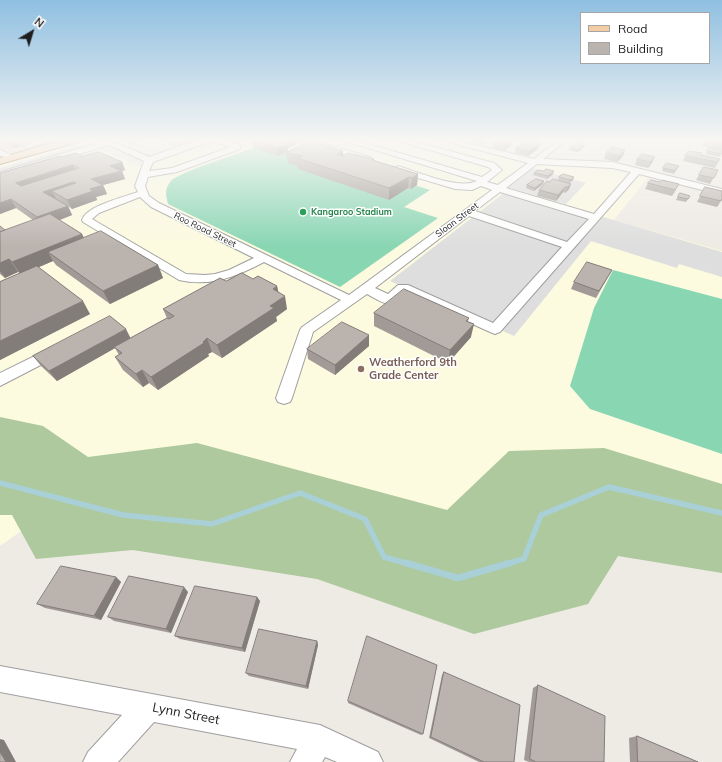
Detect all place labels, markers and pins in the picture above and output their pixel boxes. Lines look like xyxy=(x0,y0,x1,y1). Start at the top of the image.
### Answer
marker: Kangaroo Stadium xyxy=(298,207,308,217)
place label: Kangaroo Stadium xyxy=(311,207,392,217)
place label: Weatherford 9th Grade Center xyxy=(369,356,457,382)
marker: Weatherford 9th Grade Center xyxy=(356,364,366,374)

